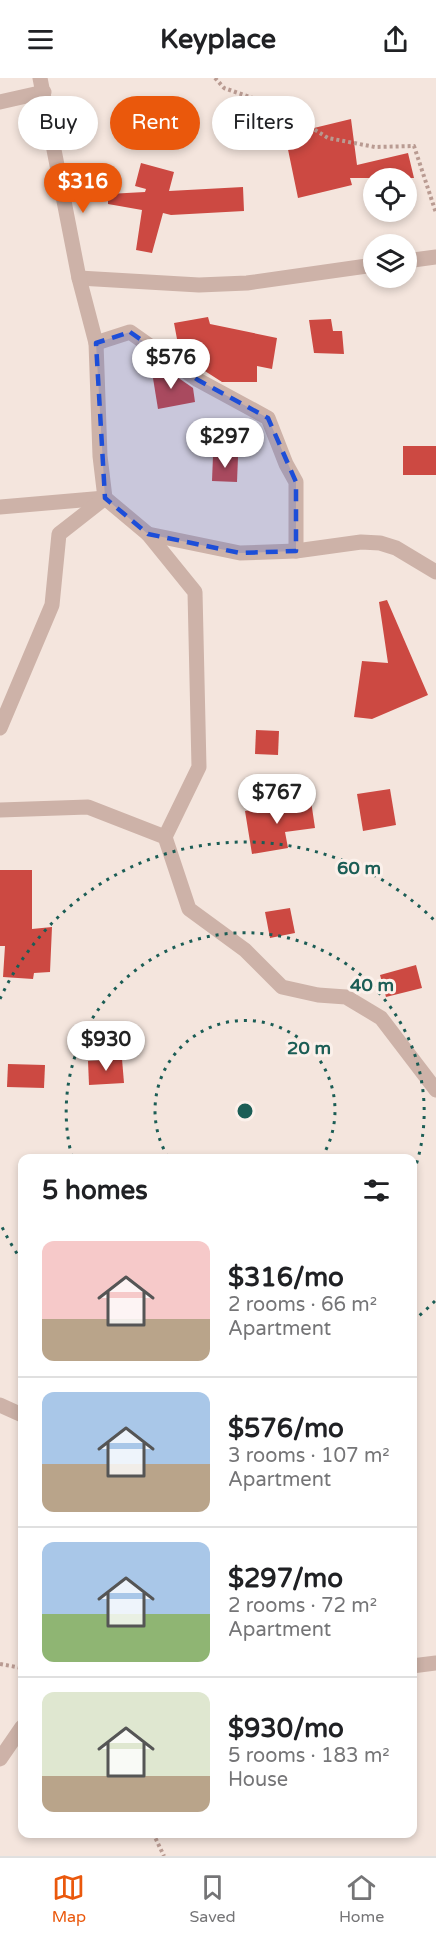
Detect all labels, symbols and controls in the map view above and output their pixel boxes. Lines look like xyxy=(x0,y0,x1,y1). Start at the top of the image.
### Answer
icon: menu xyxy=(24,23,57,56)
text: Keyplace xyxy=(160,23,276,56)
icon: share xyxy=(379,23,412,56)
chip: Buy xyxy=(18,96,98,150)
chip: Rent xyxy=(110,96,200,150)
chip: Filters xyxy=(212,96,315,150)
pin: $316 xyxy=(47,163,119,214)
map controls xyxy=(363,168,417,288)
button: locate xyxy=(363,168,417,222)
text: $316 xyxy=(58,170,108,194)
button: layers xyxy=(363,234,417,288)
pin: $576 xyxy=(135,339,207,390)
text: $576 xyxy=(146,346,196,370)
pin: $297 xyxy=(189,418,261,469)
text: $297 xyxy=(200,425,250,449)
pin: $767 xyxy=(241,774,313,825)
text: $767 xyxy=(252,781,302,805)
text: 60 m xyxy=(337,857,381,879)
text: 40 m xyxy=(350,974,394,996)
pin: $930 xyxy=(70,1021,142,1072)
text: $930 xyxy=(81,1028,131,1052)
text: 20 m xyxy=(287,1037,331,1059)
centre of rings xyxy=(235,1101,255,1121)
icon: filters xyxy=(360,1174,393,1207)
text: 5 homes xyxy=(42,1175,148,1206)
text: $316/mo xyxy=(228,1262,344,1293)
icon: home xyxy=(90,1265,162,1337)
text: 2 rooms · 66 m² xyxy=(228,1293,377,1317)
text: Apartment xyxy=(228,1317,331,1341)
text: $576/mo xyxy=(228,1413,344,1444)
icon: home xyxy=(90,1416,162,1488)
text: 3 rooms · 107 m² xyxy=(228,1444,390,1468)
text: Apartment xyxy=(228,1468,331,1492)
text: $297/mo xyxy=(228,1563,343,1594)
icon: home xyxy=(90,1566,162,1638)
text: 2 rooms · 72 m² xyxy=(228,1594,377,1618)
text: Apartment xyxy=(228,1618,331,1642)
text: $930/mo xyxy=(228,1713,344,1744)
icon: home xyxy=(90,1716,162,1788)
text: 5 rooms · 183 m² xyxy=(228,1744,390,1768)
text: House xyxy=(228,1768,288,1792)
tab: Map xyxy=(52,1871,86,1927)
tab: Saved xyxy=(189,1871,236,1927)
tab: Home xyxy=(339,1871,384,1927)

